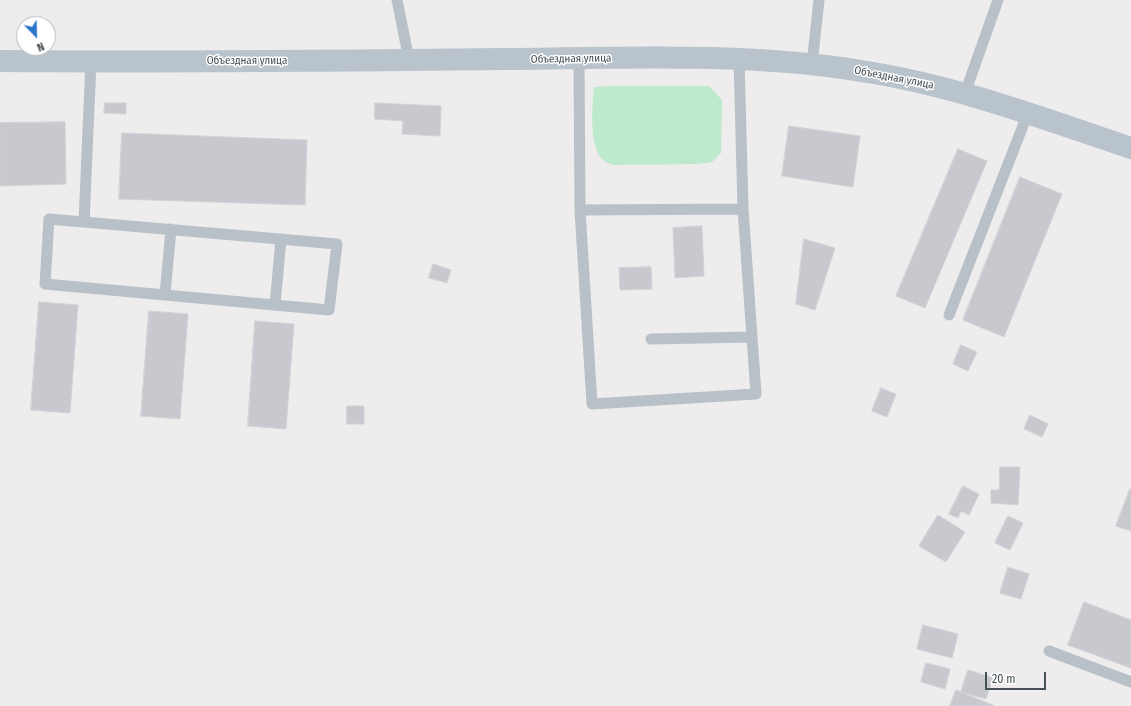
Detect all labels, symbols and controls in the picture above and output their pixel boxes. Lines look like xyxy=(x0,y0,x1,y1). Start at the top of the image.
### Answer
north arrow xyxy=(16,16,56,56)
text: N xyxy=(35,39,46,54)
street label: Объездная улица xyxy=(531,52,611,66)
street label: Объездная улица xyxy=(207,54,287,68)
street label: Объездная улица xyxy=(853,64,935,92)
scale bar xyxy=(987,664,1048,690)
text: 20 m xyxy=(992,672,1016,686)

